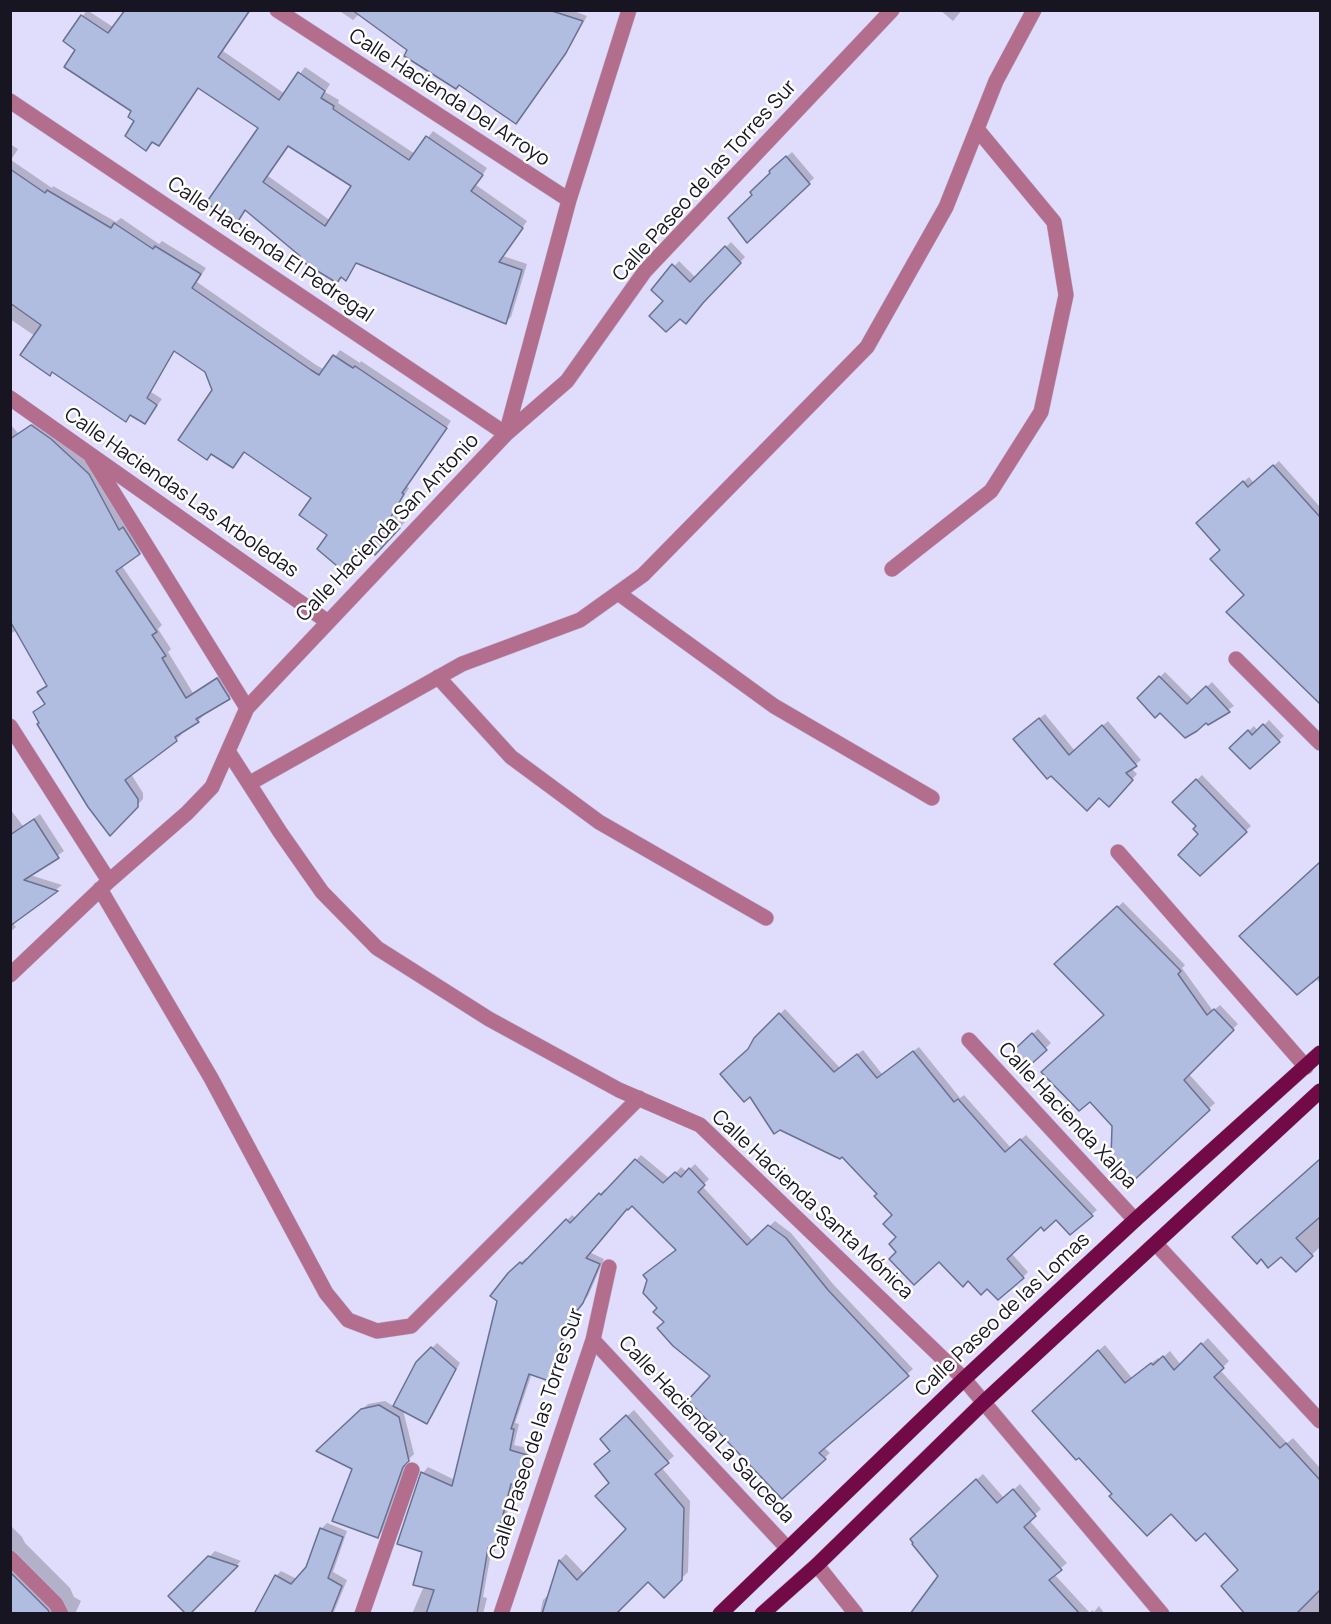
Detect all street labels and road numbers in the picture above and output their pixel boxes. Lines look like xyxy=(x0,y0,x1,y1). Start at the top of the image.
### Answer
street label: Calle Hacienda Del Arroyo xyxy=(344,24,554,172)
street label: Calle Paseo de las Torres Sur xyxy=(608,75,802,287)
street label: Calle Hacienda El Pedregal xyxy=(163,172,377,328)
street label: Calle Haciendas Las Arboledas xyxy=(59,403,303,583)
street label: Calle Hacienda San Antonio xyxy=(292,429,484,627)
street label: Calle Hacienda Xalpa xyxy=(993,1038,1141,1194)
street label: Calle Hacienda Santa Mónica xyxy=(706,1105,918,1305)
street label: Calle Paseo de las Lomas xyxy=(911,1228,1095,1402)
street label: Calle Paseo de las Torres Sur xyxy=(485,1305,589,1563)
street label: Calle Hacienda La Sauceda xyxy=(613,1332,799,1528)

